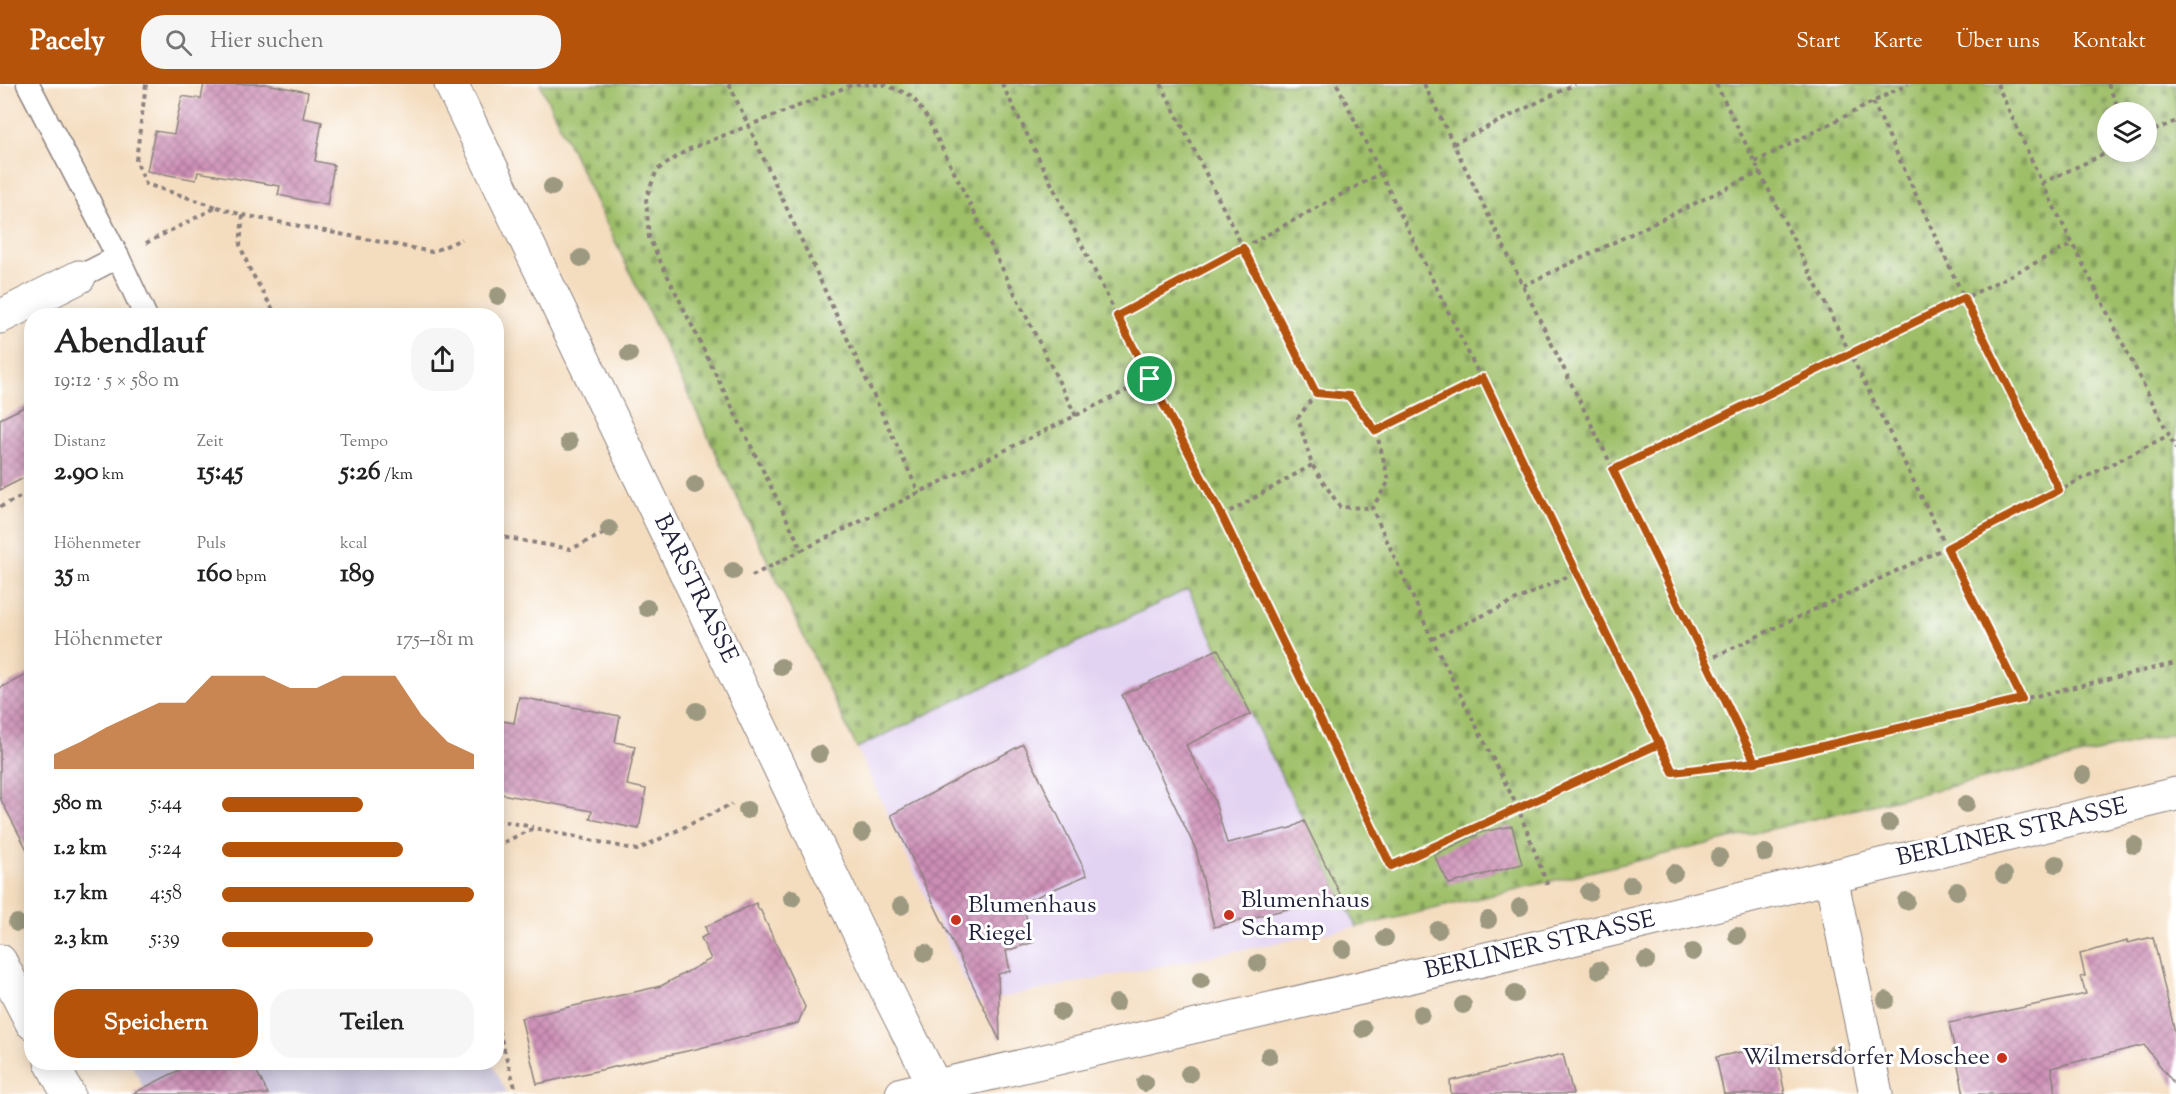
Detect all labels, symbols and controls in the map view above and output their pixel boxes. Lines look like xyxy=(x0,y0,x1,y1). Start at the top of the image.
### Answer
search box xyxy=(141,15,561,69)
text: Pacely xyxy=(30,22,105,62)
icon: search xyxy=(162,26,195,59)
text: Hier suchen xyxy=(210,26,324,58)
text: Start xyxy=(1796,27,1840,57)
text: Karte xyxy=(1873,27,1923,57)
text: Über uns xyxy=(1956,27,2040,57)
text: Kontakt xyxy=(2073,27,2146,57)
map controls xyxy=(2097,102,2157,162)
button: layers xyxy=(2097,102,2157,162)
text: Abendlauf xyxy=(54,320,206,368)
button: share xyxy=(411,328,474,391)
pin xyxy=(1124,353,1175,404)
icon: arrive xyxy=(1133,362,1166,395)
text: 19:12 · 5 × 580 m xyxy=(54,367,179,396)
text: Distanz xyxy=(54,431,106,454)
text: Zeit xyxy=(197,431,223,454)
text: Tempo xyxy=(340,431,388,454)
text: 2.90 xyxy=(54,454,99,491)
text: 15:45 xyxy=(197,454,244,491)
text: 5:26 xyxy=(340,454,381,491)
text: km xyxy=(99,464,124,487)
text: /km xyxy=(381,464,413,487)
street label: BARSTRASSE xyxy=(644,509,746,669)
text: Höhenmeter xyxy=(54,533,141,556)
text: Puls xyxy=(197,533,226,556)
text: kcal xyxy=(340,533,368,556)
text: 35 xyxy=(54,556,73,593)
text: 160 xyxy=(197,556,233,593)
text: 189 xyxy=(340,556,374,593)
text: m xyxy=(73,566,90,589)
text: bpm xyxy=(233,566,267,589)
text: Höhenmeter xyxy=(54,626,163,655)
text: 175–181 m xyxy=(396,626,474,655)
text: 580 m xyxy=(54,790,102,819)
text: 5:44 xyxy=(150,790,182,819)
street label: BERLINER STRASSE xyxy=(1893,790,2131,876)
text: 1.2 km xyxy=(54,835,107,864)
text: 5:24 xyxy=(150,835,181,864)
text: 1.7 km xyxy=(54,880,108,909)
text: 4:58 xyxy=(150,880,182,909)
place label: Blumenhaus Schamp xyxy=(1241,884,1369,946)
place label: Blumenhaus Riegel xyxy=(968,889,1096,951)
street label: BERLINER STRASSE xyxy=(1421,903,1659,989)
marker: Blumenhaus Schamp xyxy=(1222,908,1236,922)
marker: Blumenhaus Riegel xyxy=(949,913,963,927)
text: 2.3 km xyxy=(54,925,108,954)
text: 5:39 xyxy=(150,925,180,954)
button: Speichern xyxy=(54,989,258,1058)
button: Teilen xyxy=(270,989,474,1058)
place label: Wilmersdorfer Moschee xyxy=(1742,1041,1990,1075)
marker: Wilmersdorfer Moschee xyxy=(1995,1051,2009,1065)

